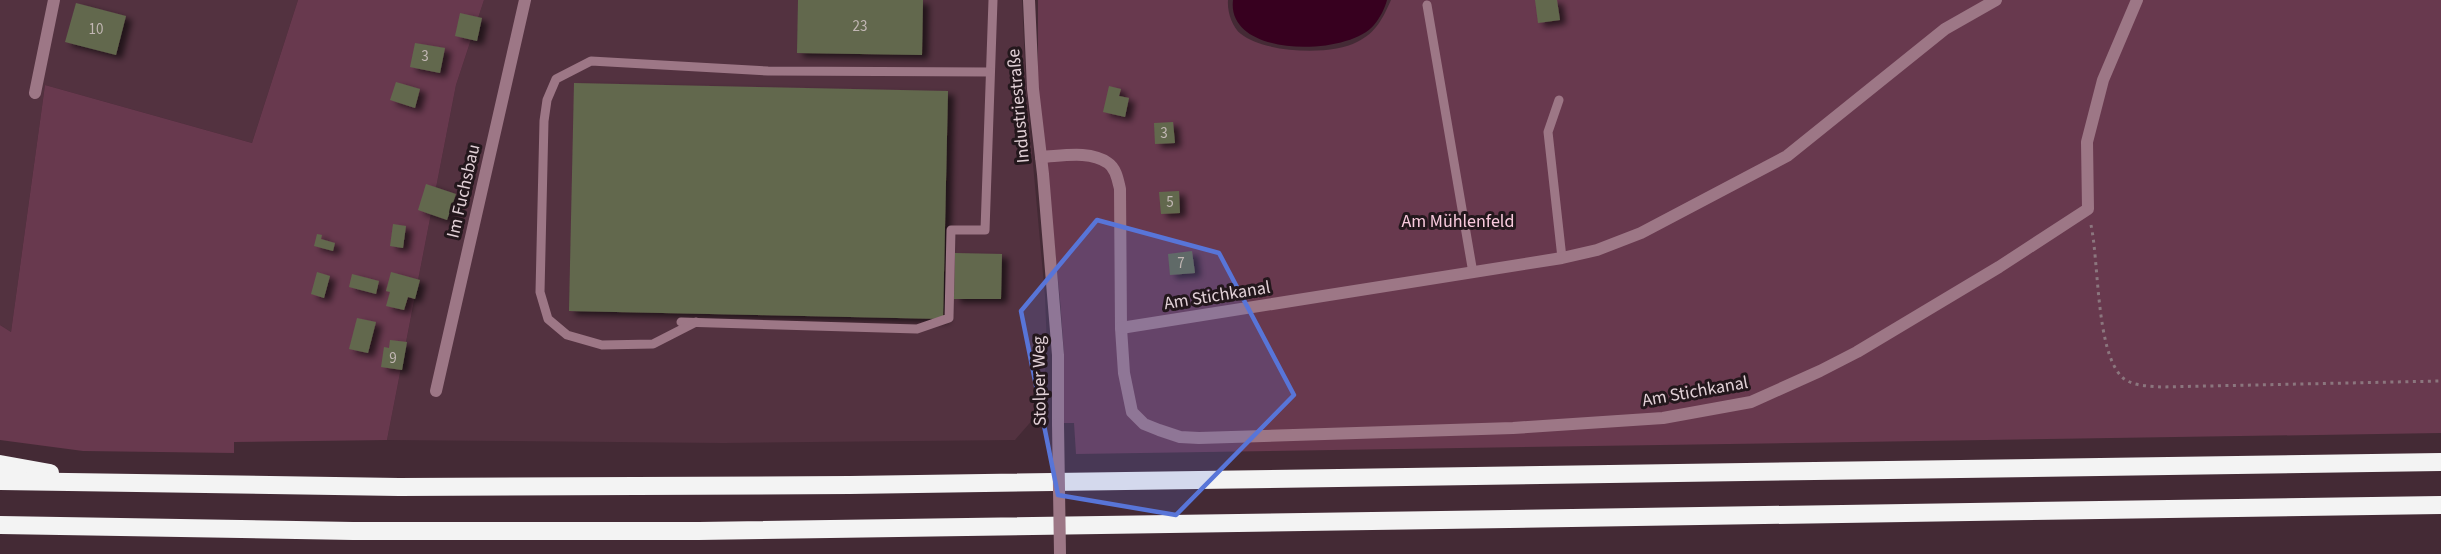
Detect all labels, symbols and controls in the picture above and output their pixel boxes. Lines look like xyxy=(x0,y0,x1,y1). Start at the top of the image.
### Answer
house number: 23 xyxy=(853,16,867,37)
house number: 10 xyxy=(89,19,103,40)
house number: 3 xyxy=(421,46,429,67)
street label: Industriestraße xyxy=(1001,48,1036,164)
house number: 3 xyxy=(1160,123,1168,144)
street label: Im Fuchsbau xyxy=(441,142,486,241)
house number: 5 xyxy=(1166,192,1174,213)
park label: Am Mühlenfeld xyxy=(1402,209,1514,234)
house number: 7 xyxy=(1177,253,1185,274)
street label: Am Stichkanal xyxy=(1162,275,1272,316)
street label: Stolper Weg xyxy=(1026,336,1053,426)
house number: 9 xyxy=(389,348,397,369)
street label: Am Stichkanal xyxy=(1640,370,1750,413)

